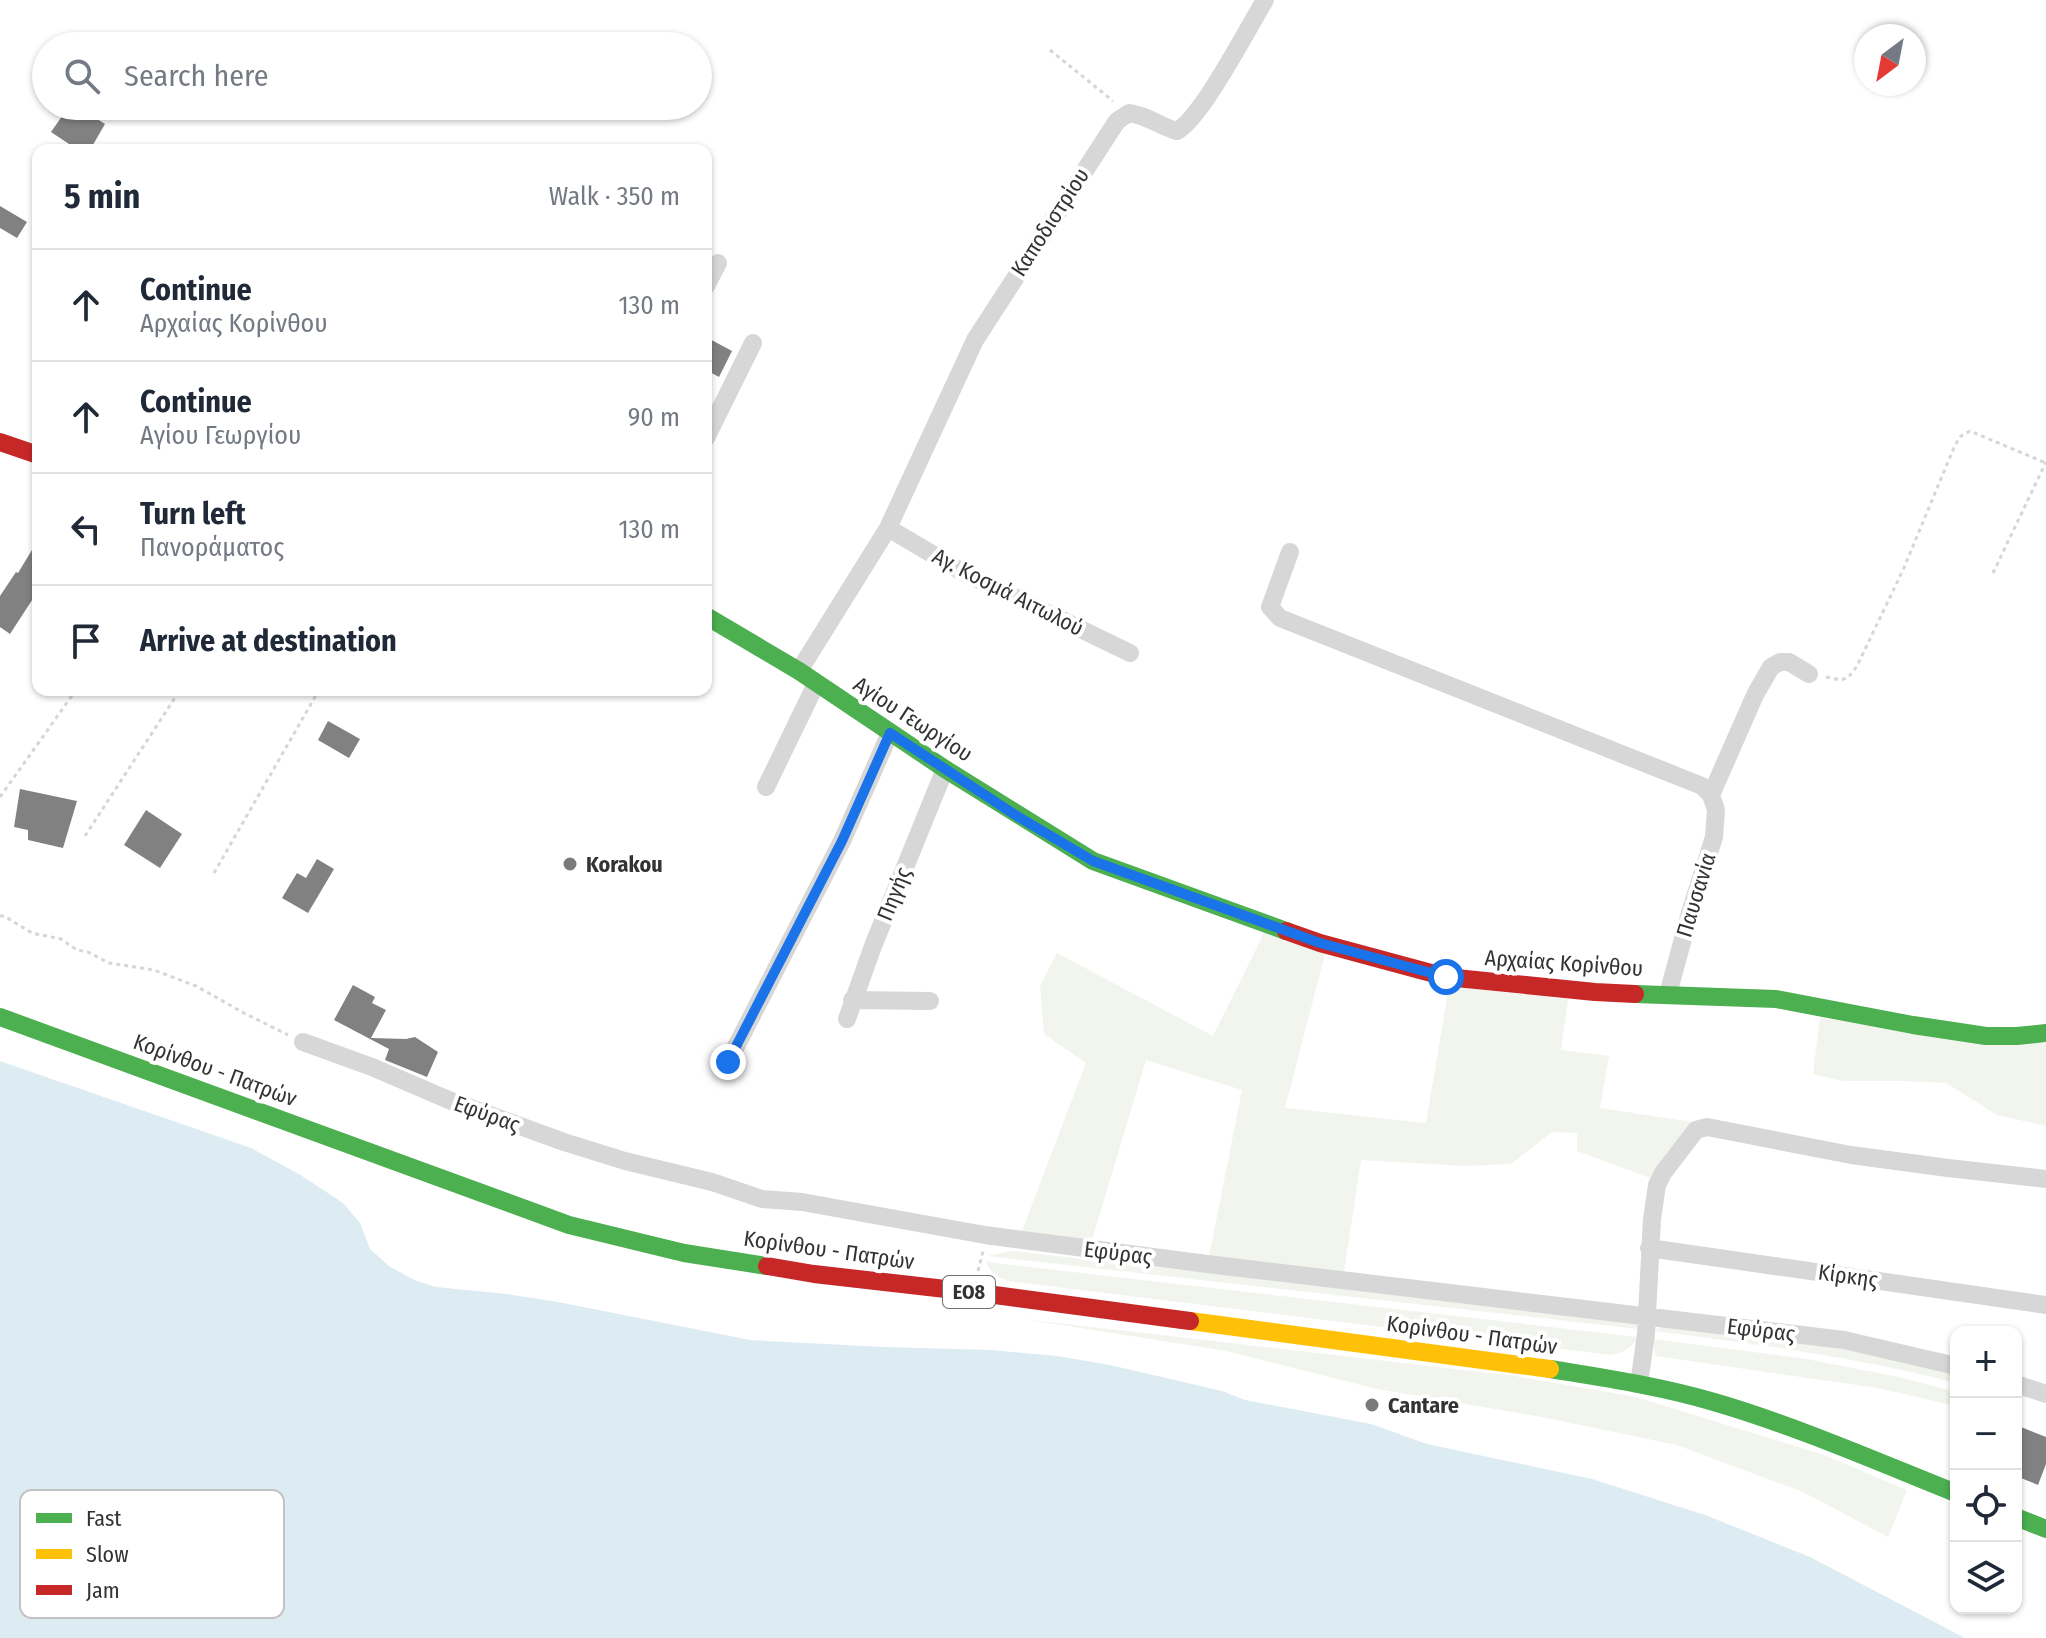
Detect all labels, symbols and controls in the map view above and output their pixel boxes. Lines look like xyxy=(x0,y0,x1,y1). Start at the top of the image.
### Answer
north arrow xyxy=(1854,24,1926,96)
search box xyxy=(32,32,712,120)
icon: search xyxy=(60,54,104,98)
text: Search here xyxy=(124,58,269,94)
street label: Καποδιστρίου xyxy=(1005,163,1095,281)
text: 5 min xyxy=(64,176,140,217)
text: Walk · 350 m xyxy=(549,181,680,212)
text: Continue xyxy=(140,272,252,308)
icon: ahead xyxy=(64,283,108,327)
text: 130 m xyxy=(618,290,680,321)
text: Αρχαίας Κορίνθου xyxy=(140,308,328,339)
text: Continue xyxy=(140,384,252,420)
icon: ahead xyxy=(64,395,108,439)
text: 90 m xyxy=(628,402,680,433)
text: Αγίου Γεωργίου xyxy=(140,420,301,451)
text: Turn left xyxy=(140,496,246,532)
icon: left xyxy=(64,507,108,551)
text: 130 m xyxy=(618,514,680,545)
text: Πανοράματος xyxy=(140,532,284,563)
street label: Αγ. Κοσμά Αιτωλού xyxy=(928,542,1088,642)
icon: arrive xyxy=(64,619,108,663)
text: Arrive at destination xyxy=(140,623,397,659)
street label: Αγίου Γεωργίου xyxy=(848,671,978,767)
street label: Παυσανία xyxy=(1670,850,1722,940)
place label: Korakou xyxy=(586,851,663,878)
marker: Korakou xyxy=(561,855,579,873)
street label: Πηγής xyxy=(871,863,917,925)
street label: Αρχαίας Κορίνθου xyxy=(1484,944,1644,982)
route start xyxy=(1428,959,1464,995)
street label: Κορίνθου - Πατρών xyxy=(130,1028,301,1112)
route end xyxy=(710,1044,746,1080)
street label: Εφύρας xyxy=(450,1090,524,1138)
street label: Κορίνθου - Πατρών xyxy=(742,1225,916,1275)
street label: Εφύρας xyxy=(1082,1235,1154,1271)
street label: Κίρκης xyxy=(1816,1258,1880,1294)
road number: ΕΟ8 xyxy=(943,1276,995,1308)
street label: Κορίνθου - Πατρών xyxy=(1385,1310,1559,1360)
street label: Εφύρας xyxy=(1725,1312,1797,1348)
map controls xyxy=(1950,1326,2022,1614)
button: + xyxy=(1950,1326,2022,1398)
place label: Cantare xyxy=(1388,1392,1459,1419)
marker: Cantare xyxy=(1363,1396,1381,1414)
button: − xyxy=(1950,1398,2022,1470)
button: locate xyxy=(1950,1470,2022,1542)
legend xyxy=(20,1490,284,1618)
text: Fast xyxy=(86,1505,122,1532)
text: Slow xyxy=(86,1541,129,1568)
button: layers xyxy=(1950,1542,2022,1614)
text: Jam xyxy=(86,1577,120,1604)

